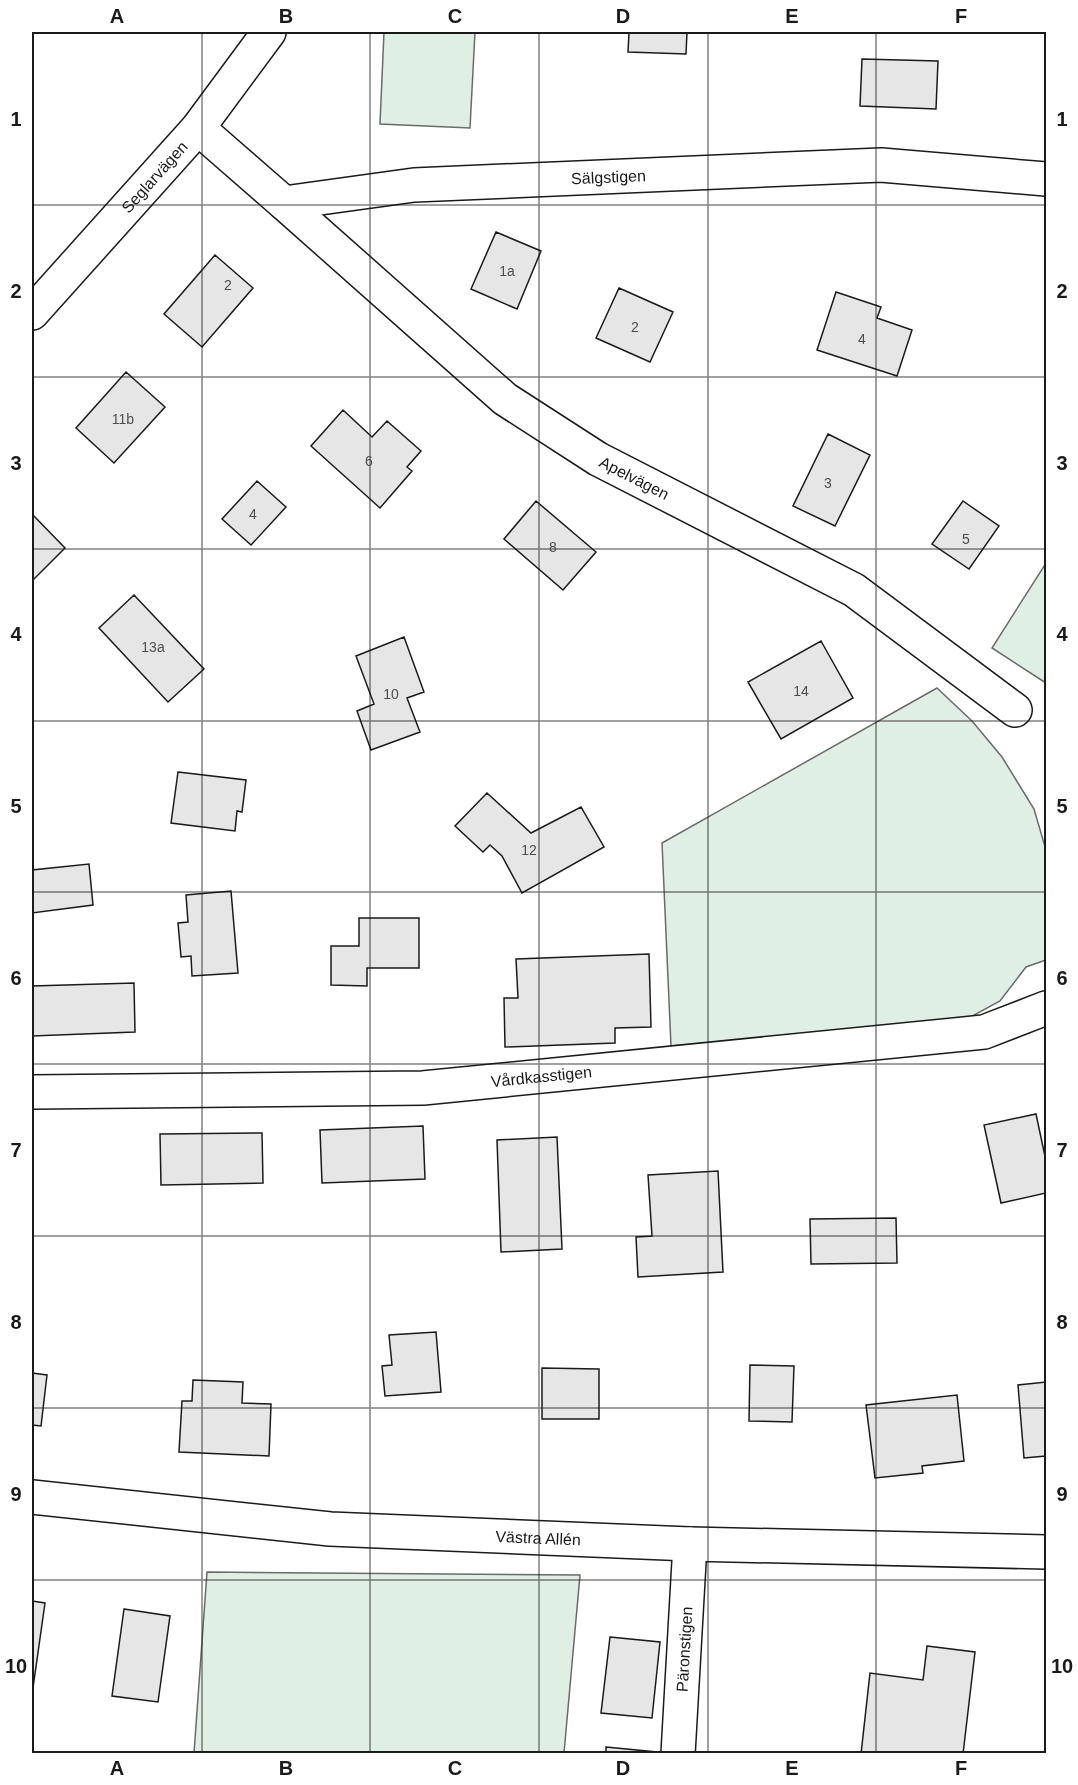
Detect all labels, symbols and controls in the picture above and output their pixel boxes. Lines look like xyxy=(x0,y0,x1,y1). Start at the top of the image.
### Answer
text: A xyxy=(110,5,124,27)
text: B xyxy=(279,5,293,27)
text: C xyxy=(448,5,462,27)
text: D xyxy=(616,5,630,27)
text: E xyxy=(785,5,799,27)
text: F xyxy=(955,5,967,27)
text: 1 xyxy=(10,108,22,130)
text: 1 xyxy=(1056,108,1068,130)
street label: Seglarvägen xyxy=(118,138,191,216)
street label: Sälgstigen xyxy=(571,167,646,187)
house number: 1a xyxy=(499,263,515,279)
house number: 2 xyxy=(224,277,232,293)
text: 2 xyxy=(10,280,22,302)
text: 2 xyxy=(1056,280,1068,302)
house number: 2 xyxy=(631,319,639,335)
house number: 4 xyxy=(858,331,866,347)
house number: 11b xyxy=(112,411,134,427)
text: 3 xyxy=(10,452,22,474)
text: 3 xyxy=(1056,452,1068,474)
house number: 6 xyxy=(365,453,373,469)
street label: Apelvägen xyxy=(597,453,672,503)
house number: 3 xyxy=(824,475,832,491)
house number: 4 xyxy=(249,506,257,522)
house number: 5 xyxy=(962,531,970,547)
house number: 8 xyxy=(549,539,557,555)
text: 4 xyxy=(10,623,22,645)
text: 4 xyxy=(1056,623,1068,645)
house number: 13a xyxy=(141,639,165,655)
house number: 14 xyxy=(793,683,809,699)
house number: 10 xyxy=(383,686,399,702)
text: 5 xyxy=(10,795,22,817)
text: 5 xyxy=(1056,795,1068,817)
house number: 12 xyxy=(521,842,537,858)
text: 6 xyxy=(10,967,22,989)
text: 6 xyxy=(1056,967,1068,989)
street label: Vårdkasstigen xyxy=(490,1063,593,1090)
text: 7 xyxy=(10,1139,22,1161)
text: 7 xyxy=(1056,1139,1068,1161)
text: 8 xyxy=(10,1311,22,1333)
text: 8 xyxy=(1056,1311,1068,1333)
text: 9 xyxy=(10,1483,22,1505)
text: 9 xyxy=(1056,1483,1068,1505)
street label: Västra Allén xyxy=(495,1528,581,1548)
street label: Päronstigen xyxy=(674,1606,695,1692)
text: 10 xyxy=(5,1655,27,1677)
text: 10 xyxy=(1051,1655,1073,1677)
text: A xyxy=(110,1757,124,1779)
text: B xyxy=(279,1757,293,1779)
text: C xyxy=(448,1757,462,1779)
text: D xyxy=(616,1757,630,1779)
text: E xyxy=(785,1757,799,1779)
text: F xyxy=(955,1757,967,1779)

